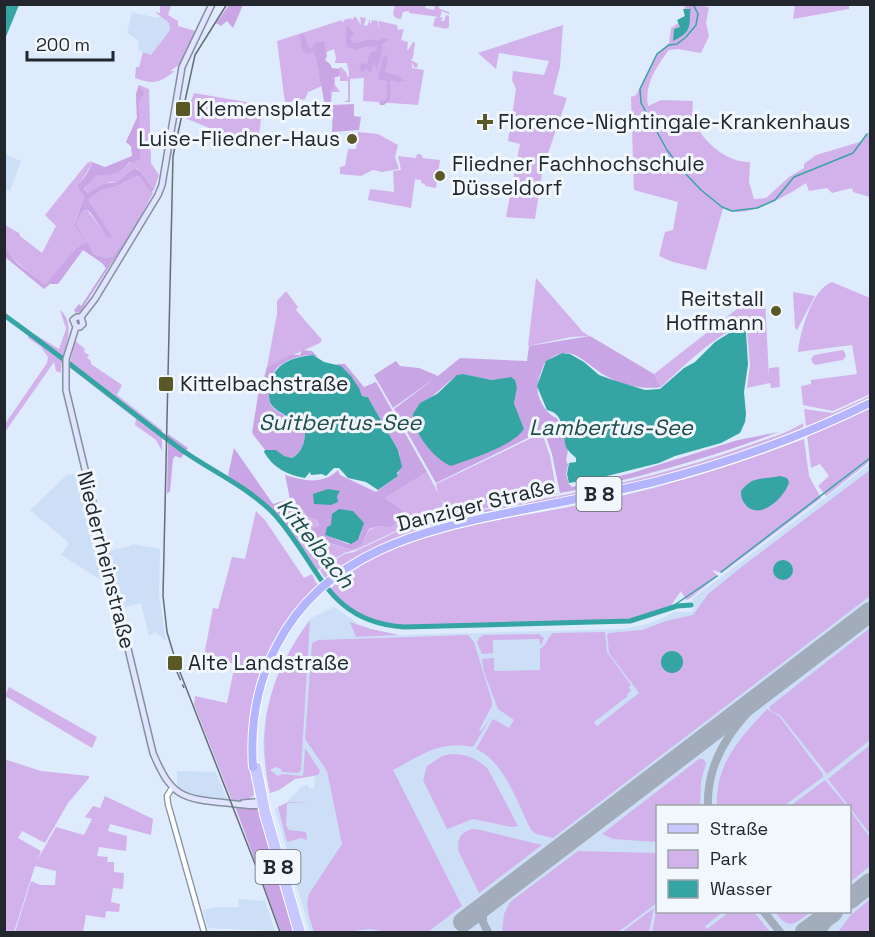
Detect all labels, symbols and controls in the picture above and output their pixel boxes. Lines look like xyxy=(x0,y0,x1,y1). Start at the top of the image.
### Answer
scale bar xyxy=(27,24,112,62)
text: 200 m xyxy=(36,33,90,56)
place label: Klemensplatz xyxy=(196,95,332,122)
marker: Klemensplatz xyxy=(174,100,192,118)
place label: Florence-Nightingale-Krankenhaus xyxy=(498,108,850,135)
marker: Florence-Nightingale-Krankenhaus xyxy=(476,113,494,131)
place label: Luise-Fliedner-Haus xyxy=(138,125,340,152)
marker: Luise-Fliedner-Haus xyxy=(345,132,359,146)
place label: Fliedner Fachhochschule Düsseldorf xyxy=(452,150,705,201)
marker: Fliedner Fachhochschule Düsseldorf xyxy=(433,169,447,183)
place label: Reitstall Hoffmann xyxy=(666,285,764,336)
marker: Reitstall Hoffmann xyxy=(769,304,783,318)
place label: Kittelbachstraße xyxy=(180,370,348,397)
marker: Kittelbachstraße xyxy=(157,375,175,393)
water label: Suitbertus-See xyxy=(259,408,422,436)
water label: Lambertus-See xyxy=(529,413,694,441)
street label: Niederrheinstraße xyxy=(71,468,142,652)
street label: Danziger Straße xyxy=(394,472,558,537)
road number: B 8 xyxy=(576,477,622,511)
water label: Kittelbach xyxy=(271,492,361,594)
place label: Alte Landstraße xyxy=(188,649,349,676)
marker: Alte Landstraße xyxy=(166,654,184,672)
legend xyxy=(656,805,851,913)
text: Straße xyxy=(710,817,768,840)
text: Park xyxy=(710,847,748,870)
road number: B 8 xyxy=(256,850,300,884)
text: Wasser xyxy=(710,877,772,900)

